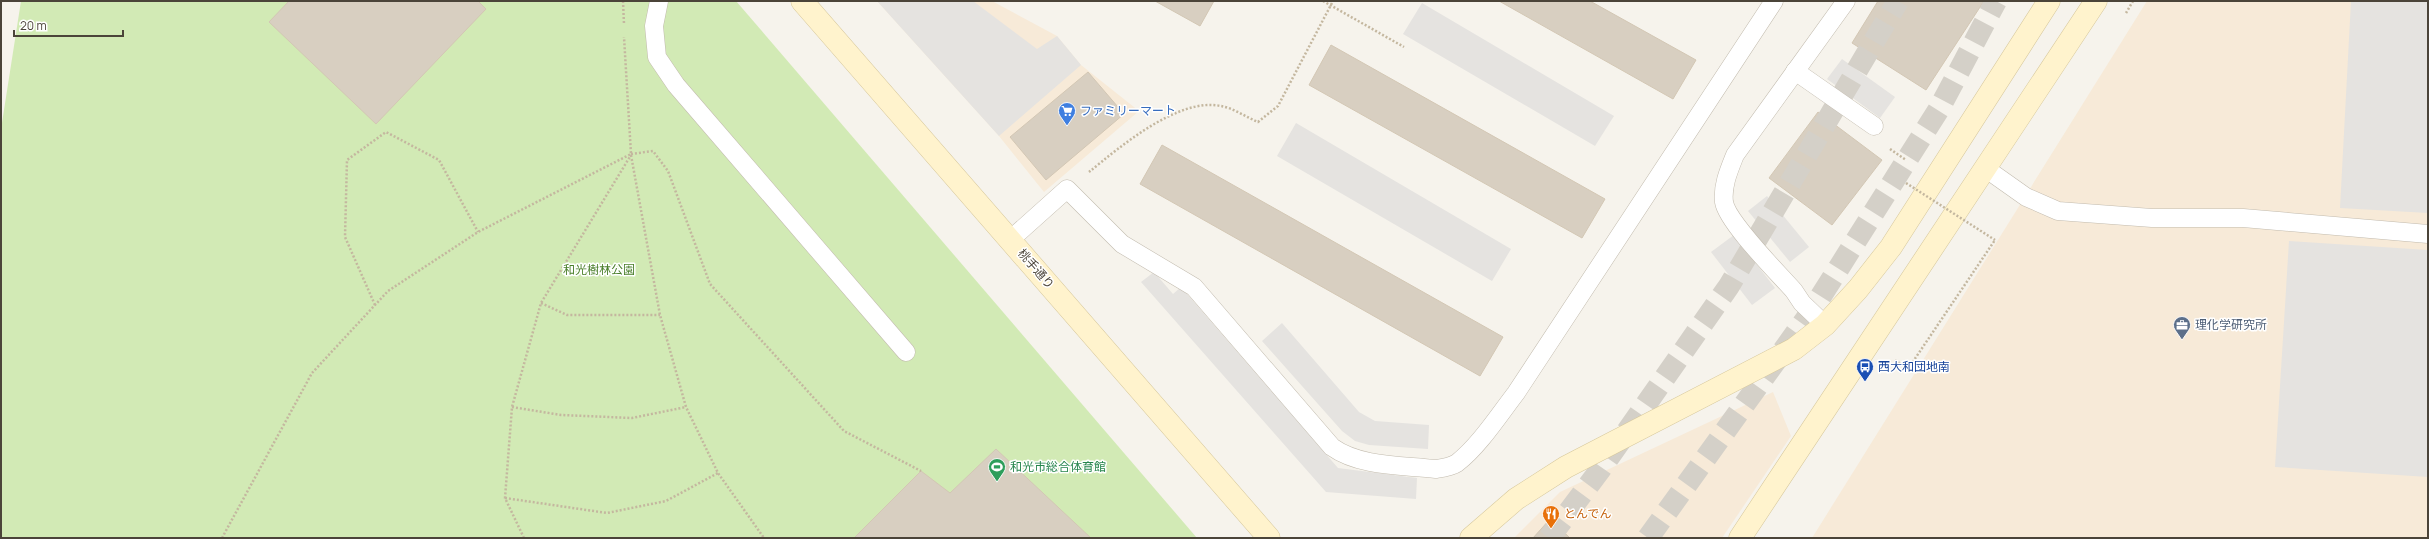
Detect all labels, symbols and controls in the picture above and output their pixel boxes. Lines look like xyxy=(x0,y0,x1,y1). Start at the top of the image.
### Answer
scale bar xyxy=(14,12,123,38)
text: 20 m xyxy=(20,17,47,34)
supermarket icon: ファミリーマート xyxy=(1057,101,1077,126)
place label: ファミリーマート xyxy=(1080,102,1176,119)
street label: 桃手通り xyxy=(1014,245,1059,292)
park label: 和光樹林公園 xyxy=(563,261,635,278)
office icon: 理化学研究所 xyxy=(2172,315,2192,340)
place label: 理化学研究所 xyxy=(2195,316,2267,333)
bus stop icon: 西大和団地南 xyxy=(1855,357,1875,382)
place label: 西大和団地南 xyxy=(1878,358,1950,375)
sports icon: 和光市総合体育館 xyxy=(987,457,1007,482)
place label: 和光市総合体育館 xyxy=(1010,458,1106,475)
restaurant icon: とんでん xyxy=(1541,504,1561,529)
place label: とんでん xyxy=(1564,505,1611,522)

